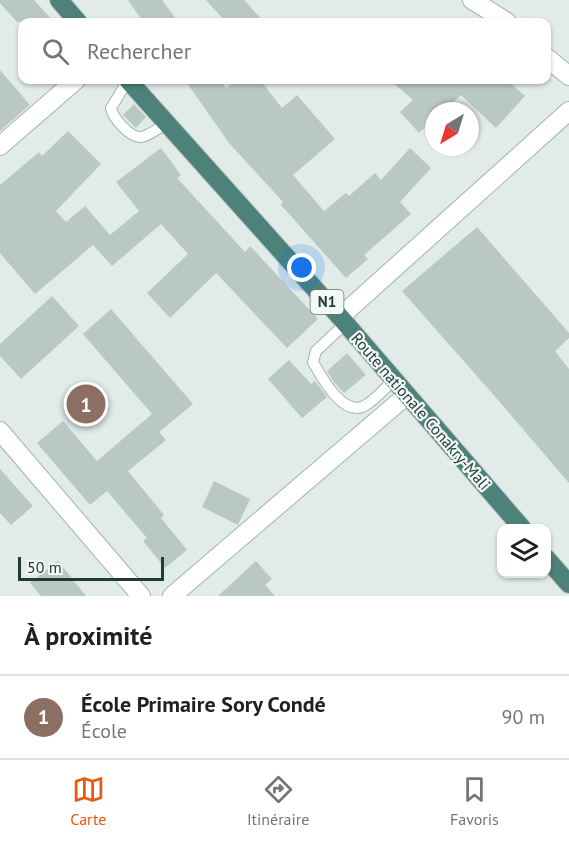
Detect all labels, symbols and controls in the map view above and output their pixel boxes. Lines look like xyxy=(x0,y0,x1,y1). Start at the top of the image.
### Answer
search box xyxy=(18,18,551,84)
icon: search xyxy=(39,35,72,68)
text: Rechercher xyxy=(87,37,191,65)
north arrow xyxy=(425,102,479,156)
your location xyxy=(287,253,316,282)
road number: N1 xyxy=(310,290,344,314)
street label: Route nationale Conakry-Mali xyxy=(347,328,495,494)
pin: 1 xyxy=(66,382,106,426)
map controls xyxy=(497,524,551,578)
button: layers xyxy=(497,524,551,578)
scale bar xyxy=(18,554,164,582)
text: 50 m xyxy=(27,557,62,577)
text: À proximité xyxy=(24,619,152,652)
text: École Primaire Sory Condé xyxy=(81,690,326,718)
text: 1 xyxy=(38,704,49,730)
text: 90 m xyxy=(502,704,545,730)
text: École xyxy=(81,718,127,744)
tab: Carte xyxy=(70,773,106,829)
tab: Itinéraire xyxy=(247,773,309,829)
tab: Favoris xyxy=(450,773,499,829)

